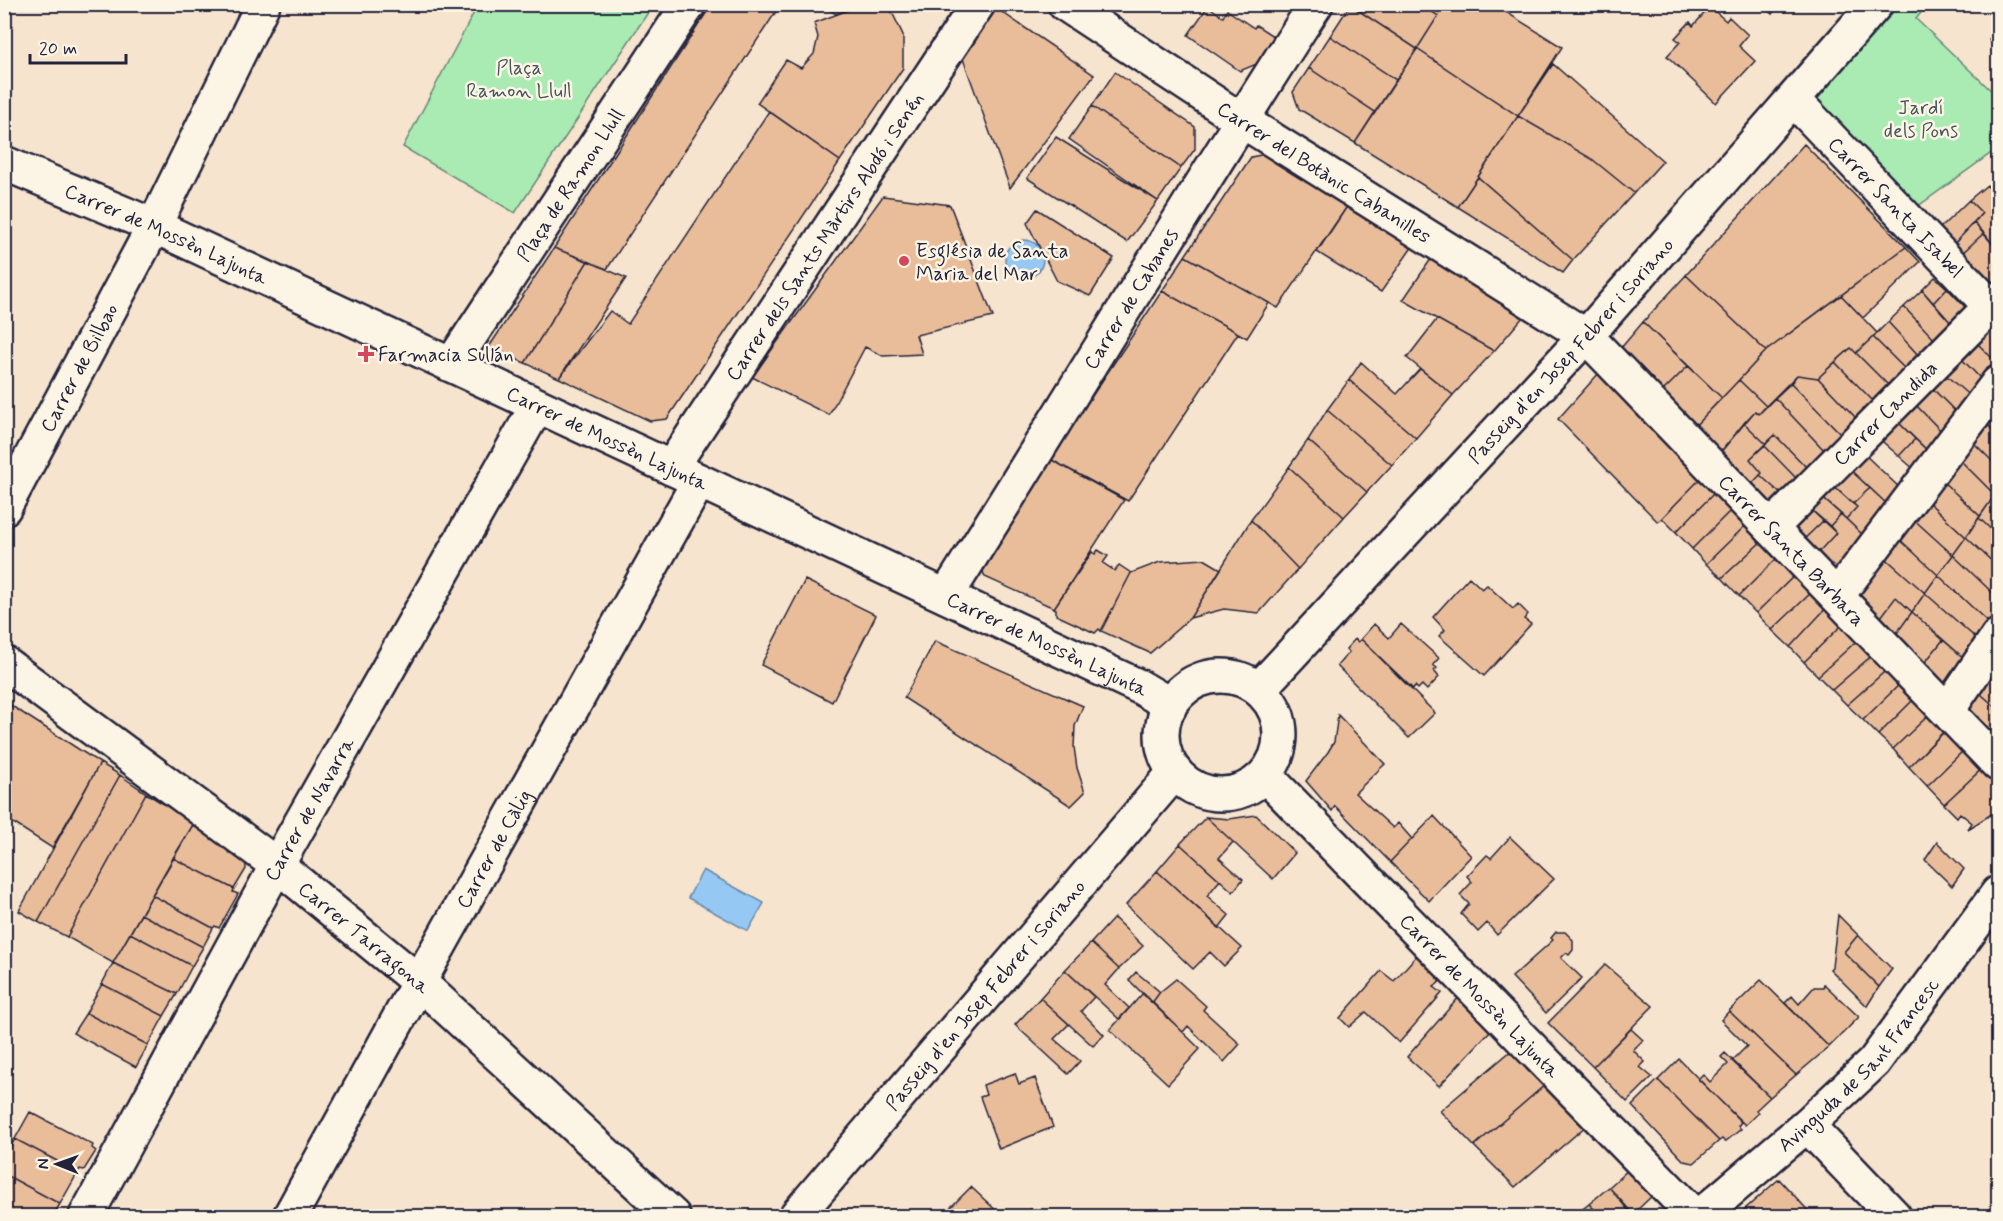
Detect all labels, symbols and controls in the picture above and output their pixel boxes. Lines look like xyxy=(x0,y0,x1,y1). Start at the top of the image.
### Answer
scale bar xyxy=(30,27,126,65)
text: 20 m xyxy=(39,37,77,61)
park label: Plaça Ramon Llull xyxy=(466,55,572,105)
street label: Carrer dels Sants Màrtirs Abdó i Senén xyxy=(720,87,931,387)
park label: Jardí dels Pons xyxy=(1884,95,1958,145)
street label: Carrer del Botànic Cabanilles xyxy=(1211,96,1436,251)
street label: Plaça de Ramon Llull xyxy=(511,104,631,267)
street label: Carrer Santa Isabel xyxy=(1821,132,1969,285)
street label: Carrer de Mossèn Lajunta xyxy=(60,178,272,293)
street label: Carrer de Cabanes xyxy=(1078,224,1186,375)
street label: Passeig d'en Josep Febrer i Soriano xyxy=(1462,233,1681,470)
place label: Església de Santa Maria del Mar xyxy=(916,238,1069,288)
marker: Església de Santa Maria del Mar xyxy=(897,254,911,268)
street label: Carrer de Bilbao xyxy=(35,299,125,437)
place label: Farmacia Sullán xyxy=(378,342,514,369)
marker: Farmacia Sullán xyxy=(359,347,373,361)
street label: Carrer Candida xyxy=(1828,356,1944,472)
street label: Carrer de Mossèn Lajunta xyxy=(502,381,713,498)
street label: Carrer Santa Barbara xyxy=(1712,469,1870,633)
street label: Carrer de Mossèn Lajunta xyxy=(942,586,1153,704)
street label: Carrer de Navarra xyxy=(259,732,362,886)
street label: Carrer de Càlig xyxy=(451,785,539,914)
street label: Passeig d'en Josep Febrer i Soriano xyxy=(880,874,1092,1117)
street label: Carrer Tarragona xyxy=(292,876,436,1001)
street label: Carrer de Mossèn Lajunta xyxy=(1393,909,1566,1085)
street label: Avinguda de Sant Francesc xyxy=(1773,973,1946,1159)
north arrow xyxy=(27,1134,87,1194)
text: N xyxy=(33,1158,54,1169)

